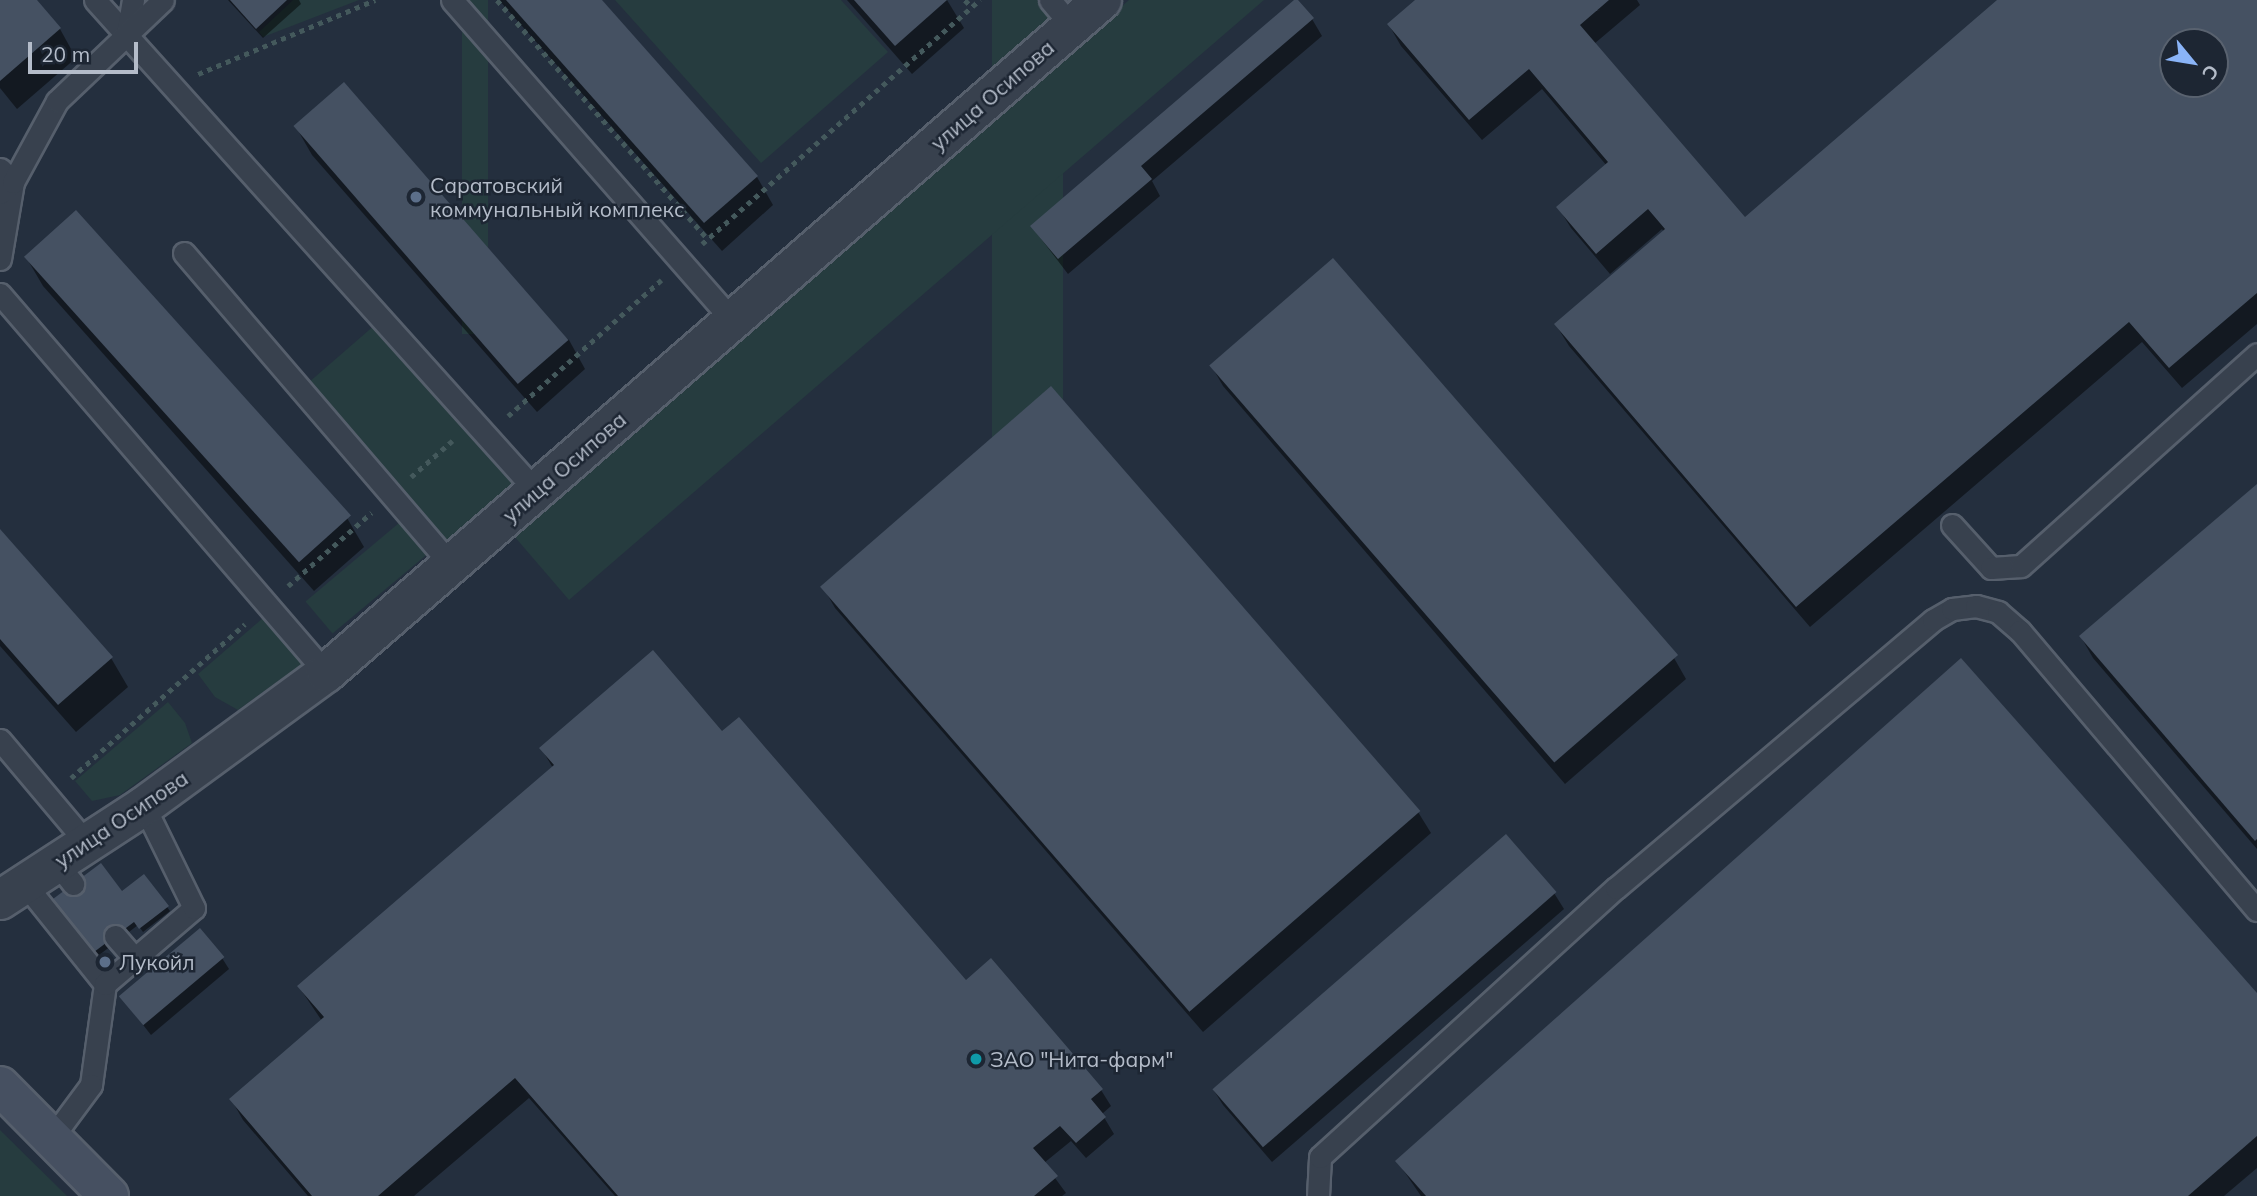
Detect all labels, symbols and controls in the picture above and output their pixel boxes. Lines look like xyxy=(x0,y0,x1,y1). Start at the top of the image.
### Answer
scale bar xyxy=(32,28,142,72)
north arrow xyxy=(2159,28,2229,98)
street label: улица Осипова xyxy=(925,35,1059,155)
text: 20 m xyxy=(41,41,90,67)
text: С xyxy=(2197,61,2224,84)
place label: Саратовский коммунальный комплекс xyxy=(430,172,684,222)
marker: Саратовский коммунальный комплекс xyxy=(408,189,424,205)
street label: улица Осипова xyxy=(497,407,631,527)
street label: улица Осипова xyxy=(50,765,192,873)
place label: Лукойл xyxy=(119,949,195,975)
marker: Лукойл xyxy=(97,954,113,970)
place label: ЗАО "Нита-фарм" xyxy=(990,1046,1173,1072)
marker: ЗАО "Нита-фарм" xyxy=(968,1051,984,1067)

